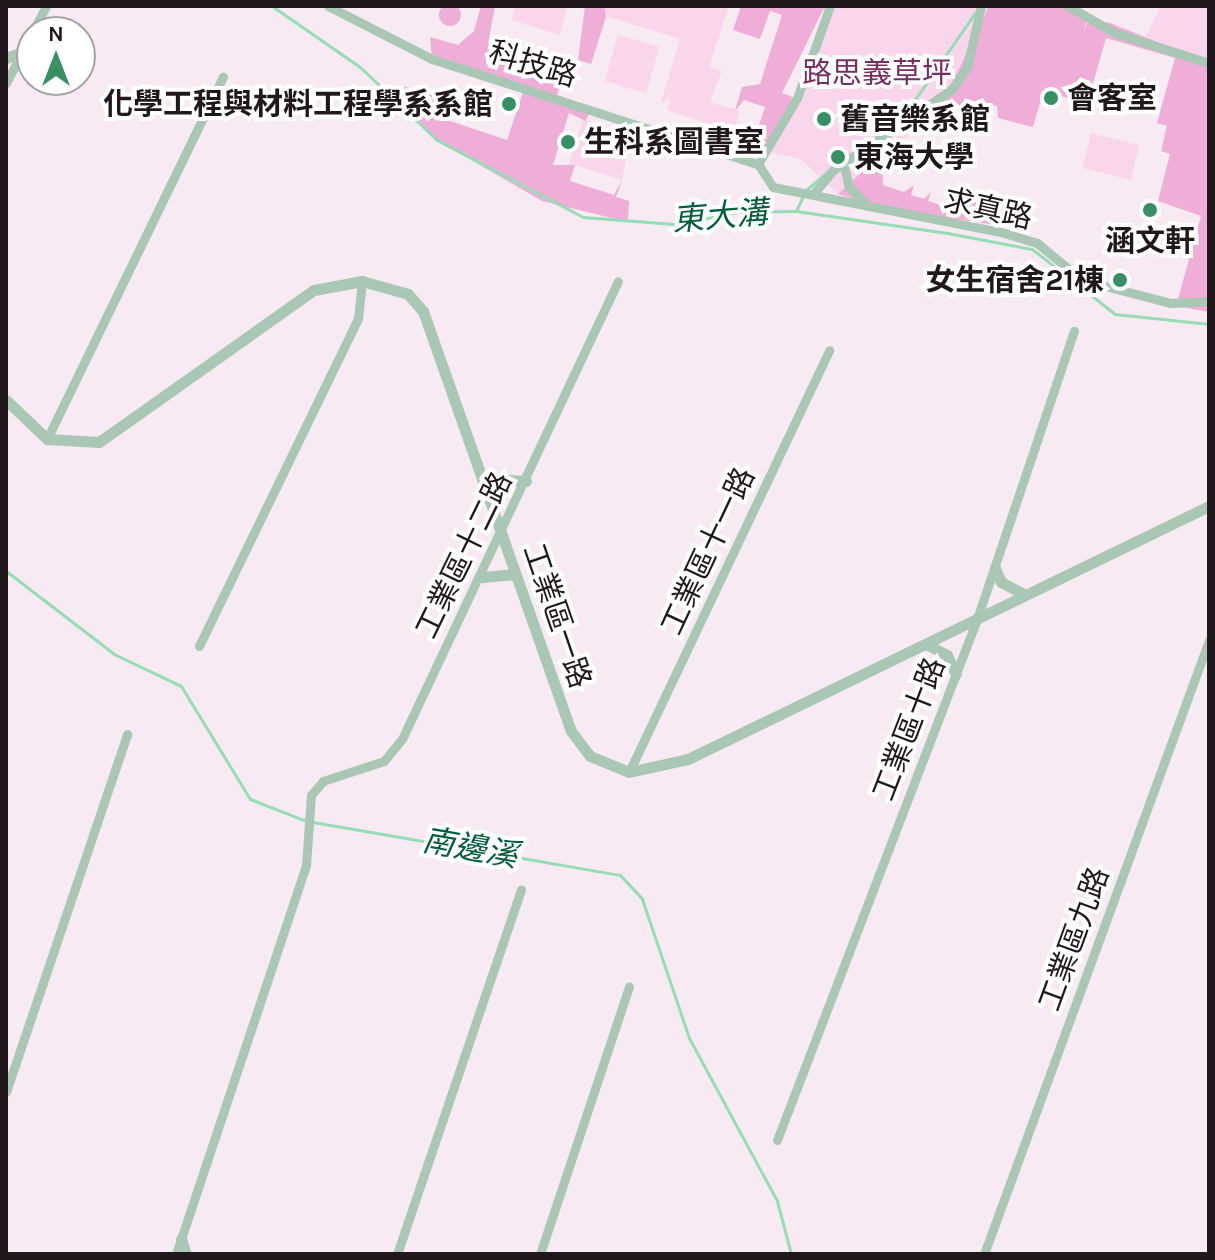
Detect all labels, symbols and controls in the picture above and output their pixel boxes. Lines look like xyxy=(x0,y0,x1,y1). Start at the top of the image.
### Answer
north arrow xyxy=(16,16,96,96)
text: N xyxy=(48,21,64,47)
street label: 科技路 xyxy=(485,34,581,94)
park label: 路思義草坪 xyxy=(802,55,952,91)
place label: 會客室 xyxy=(1067,80,1157,116)
place label: 化學工程與材料工程學系系館 xyxy=(103,86,493,122)
marker: 會客室 xyxy=(1042,89,1060,107)
marker: 化學工程與材料工程學系系館 xyxy=(500,95,518,113)
place label: 舊音樂系館 xyxy=(840,101,990,137)
marker: 舊音樂系館 xyxy=(815,110,833,128)
place label: 生科系圖書室 xyxy=(584,124,764,160)
marker: 生科系圖書室 xyxy=(559,133,577,151)
place label: 東海大學 xyxy=(854,139,974,175)
marker: 東海大學 xyxy=(829,148,847,166)
street label: 求真路 xyxy=(940,181,1036,237)
water label: 東大溝 xyxy=(671,194,769,240)
marker: 涵文軒 xyxy=(1141,201,1159,219)
place label: 涵文軒 xyxy=(1105,223,1195,259)
place label: 女生宿舍21棟 xyxy=(925,262,1104,298)
marker: 女生宿舍21棟 xyxy=(1111,271,1129,289)
street label: 工業區十一路 xyxy=(654,462,762,640)
street label: 工業區十二路 xyxy=(408,466,520,644)
street label: 工業區一路 xyxy=(516,539,598,693)
street label: 工業區十路 xyxy=(865,653,953,805)
water label: 南邊溪 xyxy=(419,822,521,876)
street label: 工業區九路 xyxy=(1031,862,1117,1016)

